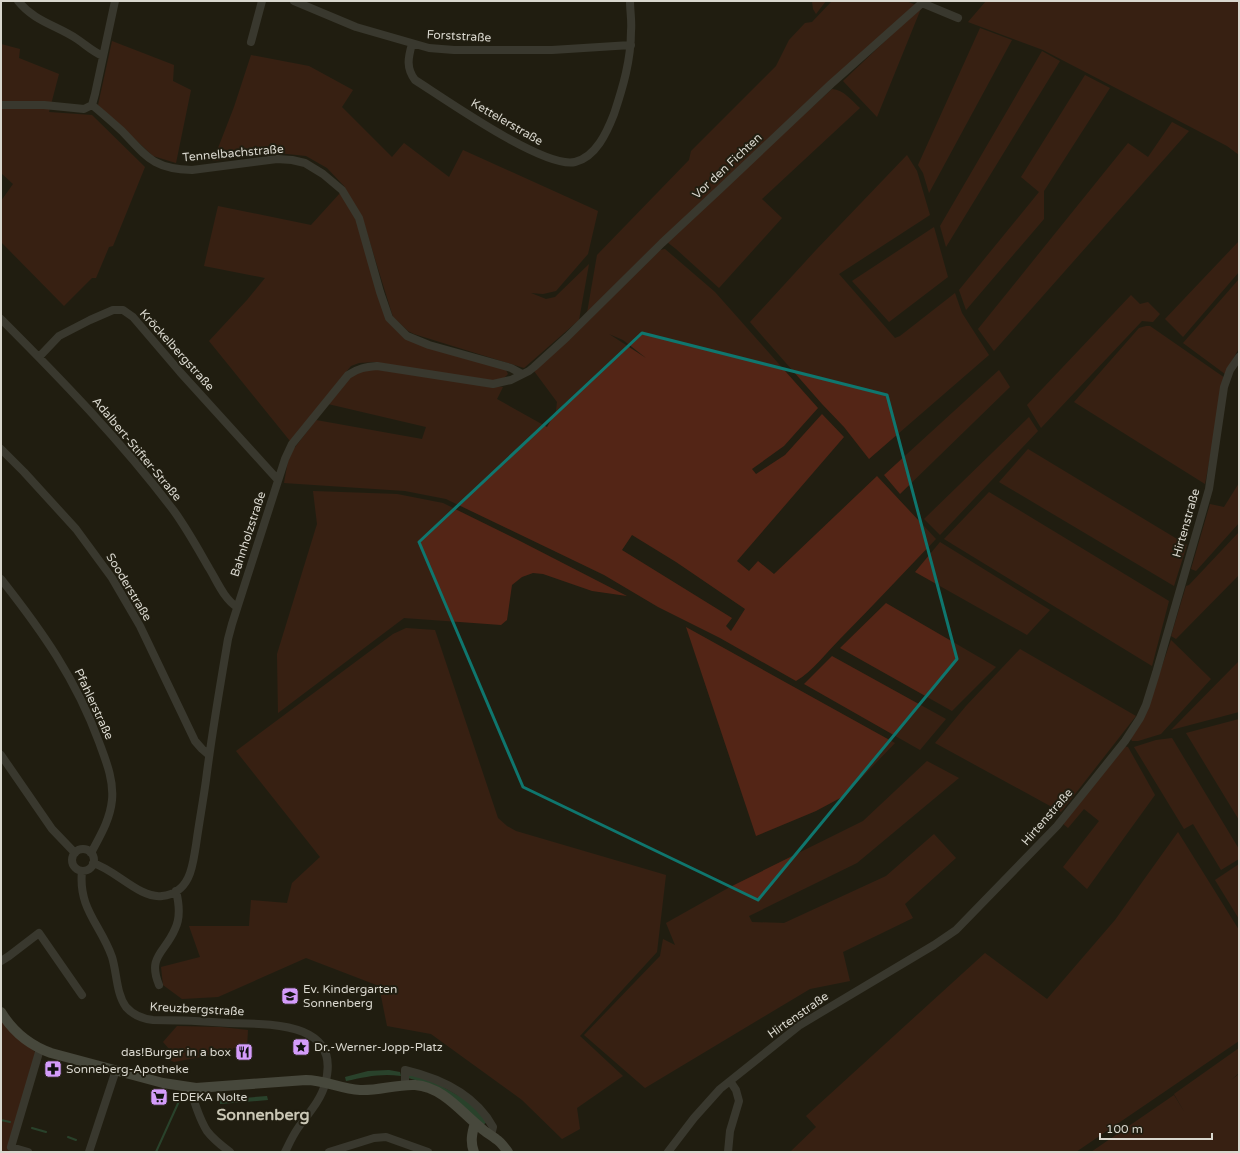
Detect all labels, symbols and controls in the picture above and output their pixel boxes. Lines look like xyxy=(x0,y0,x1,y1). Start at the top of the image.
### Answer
street label: Forststraße xyxy=(426,27,492,45)
street label: Kettelerstraße xyxy=(469,96,546,148)
street label: Vor den Fichten xyxy=(689,130,765,202)
street label: Tennelbachstraße xyxy=(182,142,284,164)
street label: Kröckelbergstraße xyxy=(137,307,217,394)
street label: Adalbert-Stifter-Straße xyxy=(89,394,185,504)
street label: Hirtenstraße xyxy=(1170,487,1203,559)
street label: Bahnholzstraße xyxy=(228,489,268,578)
street label: Sooderstraße xyxy=(103,551,155,624)
street label: Pfahlerstraße xyxy=(71,666,117,742)
street label: Hirtenstraße xyxy=(1018,786,1076,848)
place label: Ev. Kindergarten Sonnenberg xyxy=(303,982,397,1010)
school or university icon: Ev. Kindergarten Sonnenberg xyxy=(280,986,300,1006)
street label: Hirtenstraße xyxy=(765,989,831,1041)
street label: Kreuzbergstraße xyxy=(149,1000,245,1018)
place icon: Dr.-Werner-Jopp-Platz xyxy=(291,1037,311,1057)
place label: Dr.-Werner-Jopp-Platz xyxy=(314,1040,443,1054)
restaurant icon: das!Burger in a box xyxy=(234,1042,254,1062)
place label: das!Burger in a box xyxy=(121,1045,231,1059)
pharmacy icon: Sonneberg-Apotheke xyxy=(43,1059,63,1079)
place label: Sonneberg-Apotheke xyxy=(66,1062,189,1076)
supermarket icon: EDEKA Nolte xyxy=(149,1087,169,1107)
place label: EDEKA Nolte xyxy=(172,1090,247,1104)
district label: Sonnenberg xyxy=(216,1105,310,1125)
scale bar xyxy=(1100,1115,1212,1141)
text: 100 m xyxy=(1106,1122,1143,1136)

